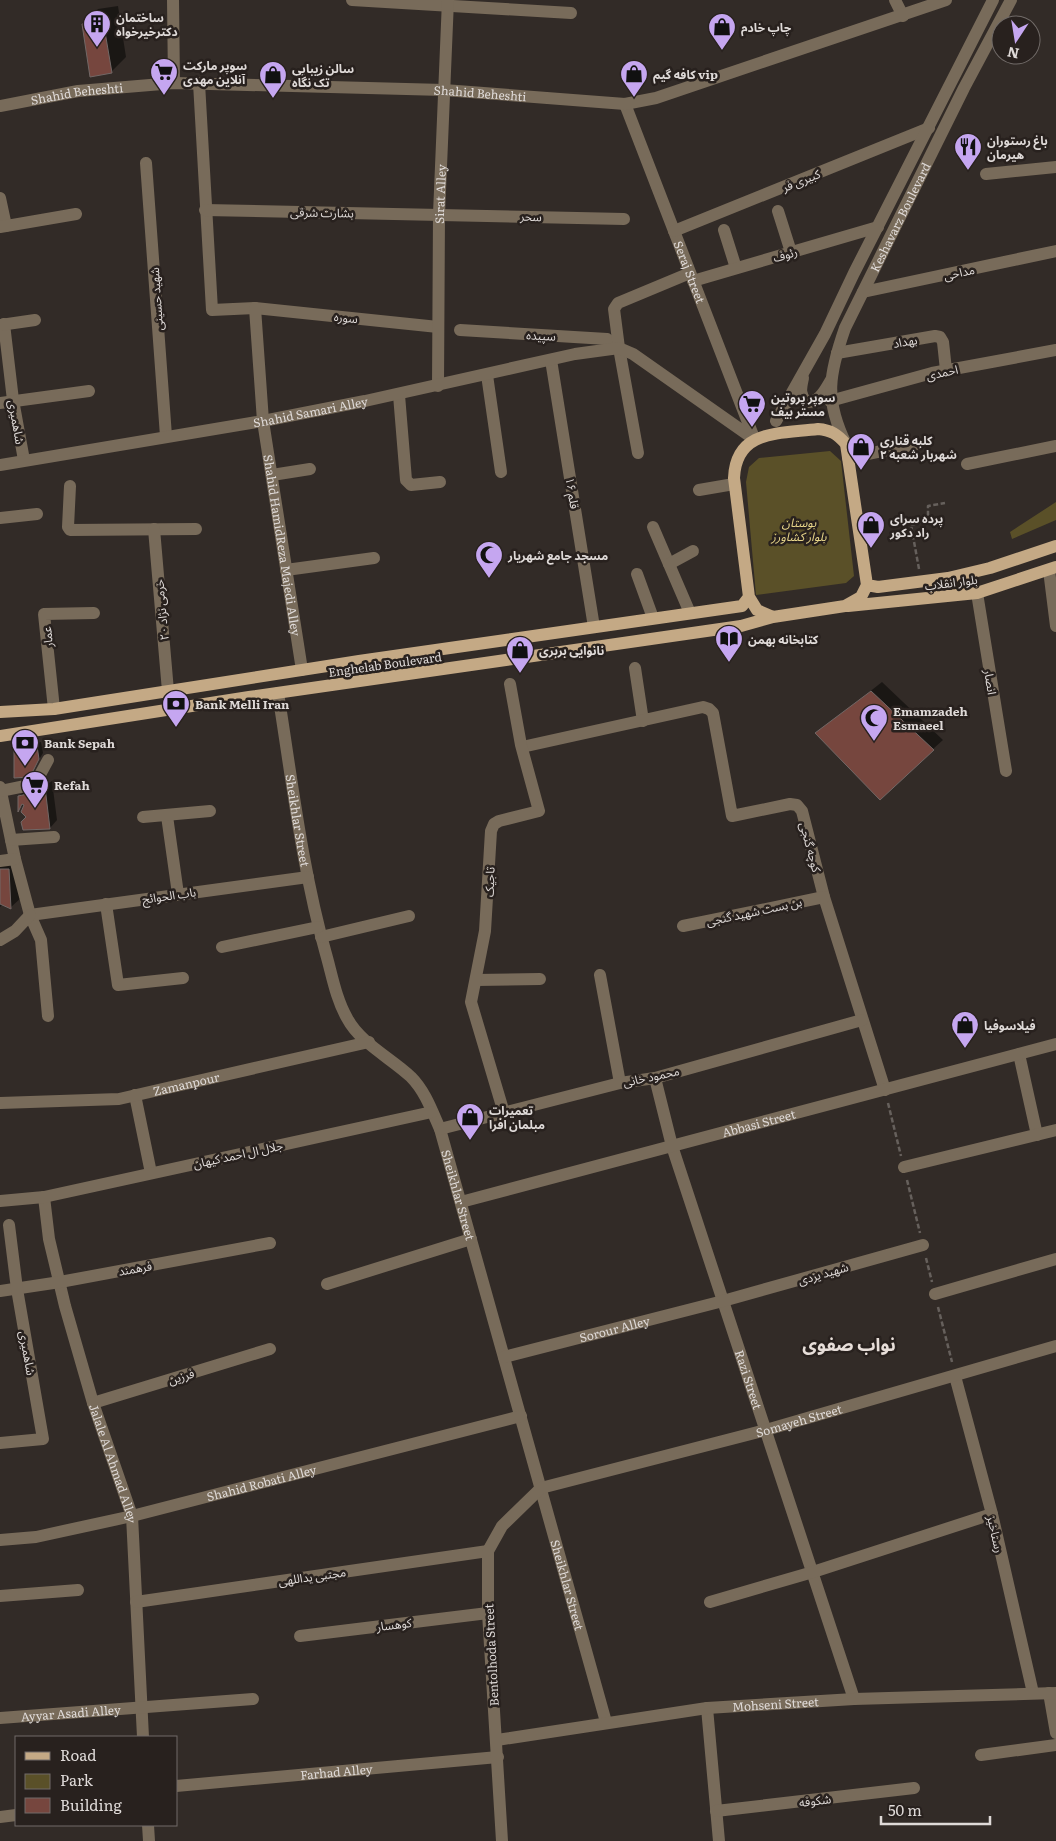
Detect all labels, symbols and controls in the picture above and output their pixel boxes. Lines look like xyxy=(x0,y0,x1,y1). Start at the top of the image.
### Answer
place label: ساختمان دکترخیرخواه xyxy=(116,8,178,40)
building icon: ساختمان دکترخیرخواه xyxy=(82,9,112,48)
shop icon: چاپ خادم xyxy=(707,12,737,51)
north arrow xyxy=(991,15,1041,65)
place label: چاپ خادم xyxy=(741,18,792,37)
text: N xyxy=(1005,43,1021,65)
place label: سوپر مارکت آنلاین مهدی xyxy=(183,56,247,88)
supermarket icon: سوپر مارکت آنلاین مهدی xyxy=(149,57,179,96)
place label: سالن زیبایی تک نگاه xyxy=(292,59,354,91)
shop icon: کافه گیم vip xyxy=(619,59,649,98)
shop icon: سالن زیبایی تک نگاه xyxy=(258,60,288,99)
place label: کافه گیم vip xyxy=(653,65,718,84)
street label: Shahid Beheshti xyxy=(29,78,124,109)
street label: Shahid Beheshti xyxy=(433,81,527,105)
place label: باغ رستوران هیرمان xyxy=(987,131,1048,163)
restaurant icon: باغ رستوران هیرمان xyxy=(953,132,983,171)
street label: Keshavarz Boulevard xyxy=(865,159,935,275)
street label: Sirat Alley xyxy=(430,164,450,224)
street label: کبیری فر xyxy=(778,164,824,196)
street label: بشارت شرقی xyxy=(290,202,354,222)
street label: سحر xyxy=(519,207,542,225)
street label: Seraj Street xyxy=(670,238,710,306)
street label: رئوف xyxy=(771,242,799,266)
street label: مداحی xyxy=(942,260,976,284)
street label: شهید حسینی xyxy=(145,267,167,331)
street label: سوره xyxy=(333,307,359,327)
street label: سپیده xyxy=(526,325,556,345)
street label: بهداد xyxy=(891,330,919,352)
street label: احمدی xyxy=(924,360,960,384)
place label: سوپر پروتین مستر بیف xyxy=(771,388,835,420)
supermarket icon: سوپر پروتین مستر بیف xyxy=(737,389,767,428)
street label: Shahid Samari Alley xyxy=(252,392,369,432)
street label: شاهمیری xyxy=(4,398,30,446)
place label: کلبه قناری شهربار شعبه ۲ xyxy=(880,431,957,463)
shop icon: کلبه قناری شهربار شعبه ۲ xyxy=(846,432,876,471)
street label: Shahid HamidReza Majedi Alley xyxy=(259,453,306,637)
street label: قلم ۱۶ xyxy=(561,476,584,510)
place label: پرده سرای راد دکور xyxy=(889,509,943,541)
shop icon: پرده سرای راد دکور xyxy=(856,510,886,549)
park label: بوستان بلوار کشاورز xyxy=(771,513,827,545)
mosque icon: مسجد جامع شهریار xyxy=(474,540,504,579)
place label: مسجد جامع شهریار xyxy=(507,546,608,565)
street label: بلوار انقلاب xyxy=(923,570,979,594)
street label: خرمی نژاد ۲۰ xyxy=(149,579,173,641)
library icon: کتابخانه بهمن xyxy=(714,624,744,663)
street label: عمار xyxy=(37,626,57,649)
place label: کتابخانه بهمن xyxy=(748,630,819,648)
shop icon: نانوایی بربری xyxy=(505,635,535,674)
place label: نانوایی بربری xyxy=(539,641,604,659)
street label: Enghelab Boulevard xyxy=(327,647,444,681)
street label: انصار xyxy=(980,667,1002,696)
bank icon: Bank Melli Iran xyxy=(161,689,191,728)
place label: Bank Melli Iran xyxy=(195,695,290,713)
place label: Emamzadeh Esmaeel xyxy=(893,702,968,734)
mosque icon: Emamzadeh Esmaeel xyxy=(859,703,889,742)
bank icon: Bank Sepah xyxy=(10,728,40,767)
place label: Bank Sepah xyxy=(44,734,115,752)
supermarket icon: Refah xyxy=(20,770,50,809)
street label: Sheikhlar Street xyxy=(281,773,315,868)
place label: Refah xyxy=(54,776,90,794)
street label: کوچه گنجی xyxy=(796,820,827,875)
street label: تاجیک xyxy=(479,866,499,897)
street label: باب الحوائج xyxy=(141,882,197,909)
street label: بن بست شهید گنجی xyxy=(704,892,804,930)
shop icon: فیلاسوفیا xyxy=(950,1010,980,1049)
place label: فیلاسوفیا xyxy=(984,1016,1036,1034)
street label: محمود خانی xyxy=(621,1061,681,1091)
street label: Zamanpour xyxy=(151,1067,222,1100)
place label: تعمیرات مبلمان افرا xyxy=(489,1101,545,1133)
shop icon: تعمیرات مبلمان افرا xyxy=(455,1102,485,1141)
street label: Abbasi Street xyxy=(720,1105,798,1141)
street label: جلال ال احمد کیهان xyxy=(191,1136,285,1172)
street label: Sheikhlar Street xyxy=(437,1147,480,1242)
street label: فرهمند xyxy=(117,1256,153,1280)
street label: شهید یزدی xyxy=(796,1257,850,1289)
street label: Sorour Alley xyxy=(577,1311,652,1346)
street label: شاهمیری xyxy=(15,1329,41,1377)
district label: نواب صفوی xyxy=(802,1330,896,1357)
street label: Razi Street xyxy=(731,1347,767,1412)
street label: فرزین xyxy=(166,1364,196,1388)
street label: Somayeh Street xyxy=(754,1399,844,1441)
street label: Jalale Al Ahmad Alley xyxy=(85,1401,141,1523)
street label: Shahid Robati Alley xyxy=(205,1460,318,1505)
street label: رستاخیز xyxy=(983,1513,1009,1554)
street label: Sheikhlar Street xyxy=(546,1537,589,1632)
street label: مجتبی یداللهی xyxy=(277,1562,347,1590)
street label: Bentolhoda Street xyxy=(479,1603,503,1707)
street label: کوهسار xyxy=(374,1613,414,1635)
street label: Mohseni Street xyxy=(732,1692,819,1715)
street label: Ayyar Asadi Alley xyxy=(20,1700,121,1725)
legend xyxy=(15,1736,178,1826)
text: Road xyxy=(60,1743,96,1766)
street label: Farhad Alley xyxy=(299,1759,373,1784)
text: Park xyxy=(60,1768,94,1791)
street label: شکوفه xyxy=(798,1789,832,1811)
text: Building xyxy=(60,1793,122,1816)
scale bar xyxy=(881,1794,990,1826)
text: 50 m xyxy=(888,1798,922,1821)

